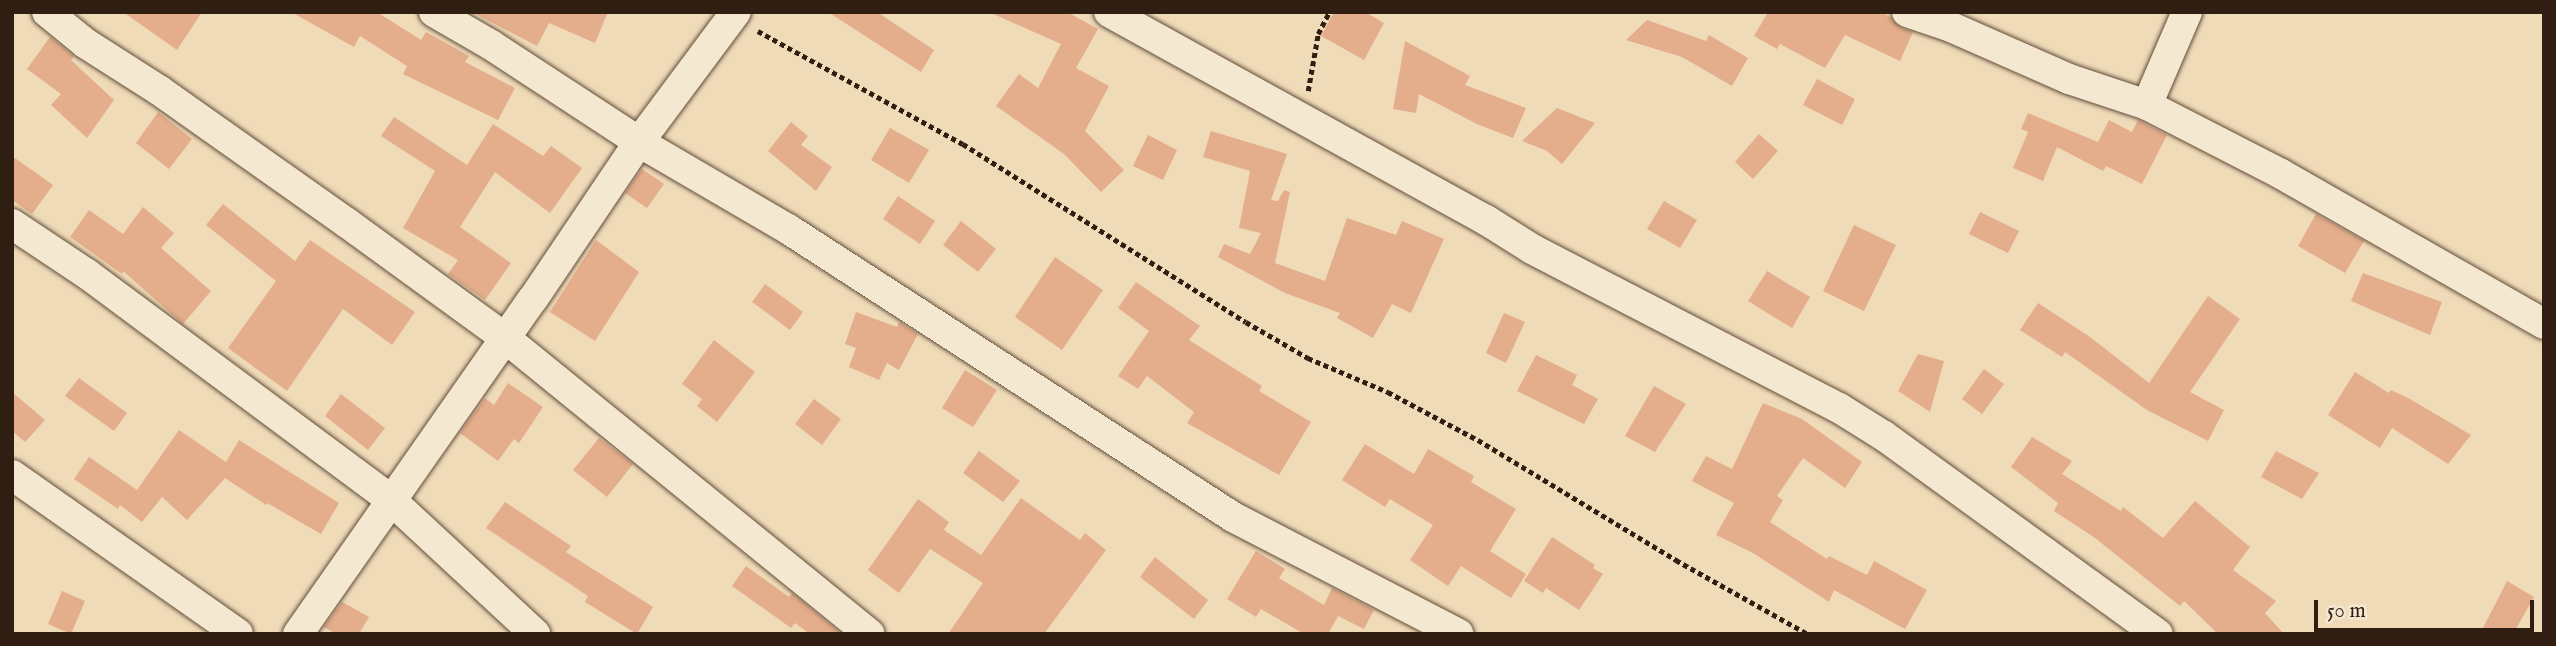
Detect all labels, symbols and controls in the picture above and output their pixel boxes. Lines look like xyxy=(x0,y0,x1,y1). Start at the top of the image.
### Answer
scale bar xyxy=(2318,586,2538,630)
text: 50 m xyxy=(2327,598,2366,625)

